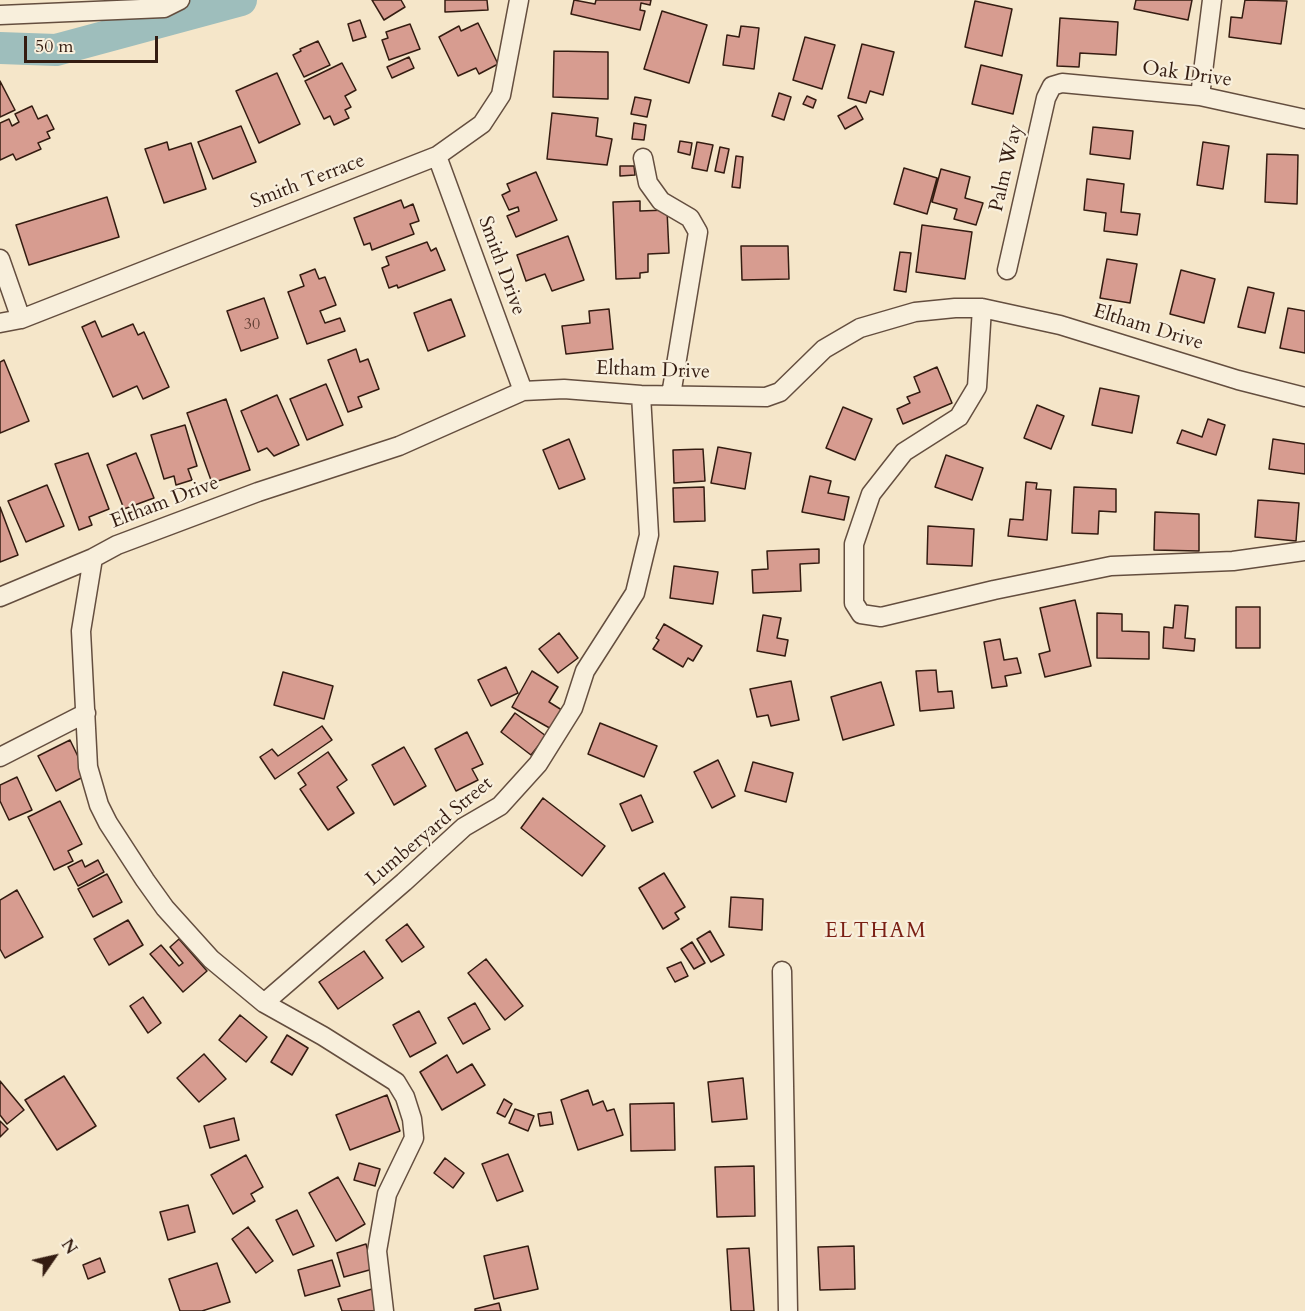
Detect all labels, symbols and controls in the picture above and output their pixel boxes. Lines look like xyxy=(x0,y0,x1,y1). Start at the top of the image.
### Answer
scale bar xyxy=(27,24,160,62)
text: 50 m xyxy=(35,34,74,59)
street label: Oak Drive xyxy=(1141,57,1233,93)
street label: Palm Way xyxy=(985,122,1029,214)
street label: Smith Terrace xyxy=(247,149,369,215)
street label: Smith Drive xyxy=(472,213,530,319)
street label: Eltham Drive xyxy=(1090,300,1206,356)
house number: 30 xyxy=(244,315,260,335)
street label: Eltham Drive xyxy=(596,357,710,385)
street label: Eltham Drive xyxy=(107,471,223,535)
street label: Lumberyard Street xyxy=(362,772,498,892)
district label: ELTHAM xyxy=(825,919,927,945)
north arrow xyxy=(24,1227,84,1287)
text: N xyxy=(56,1235,82,1259)

